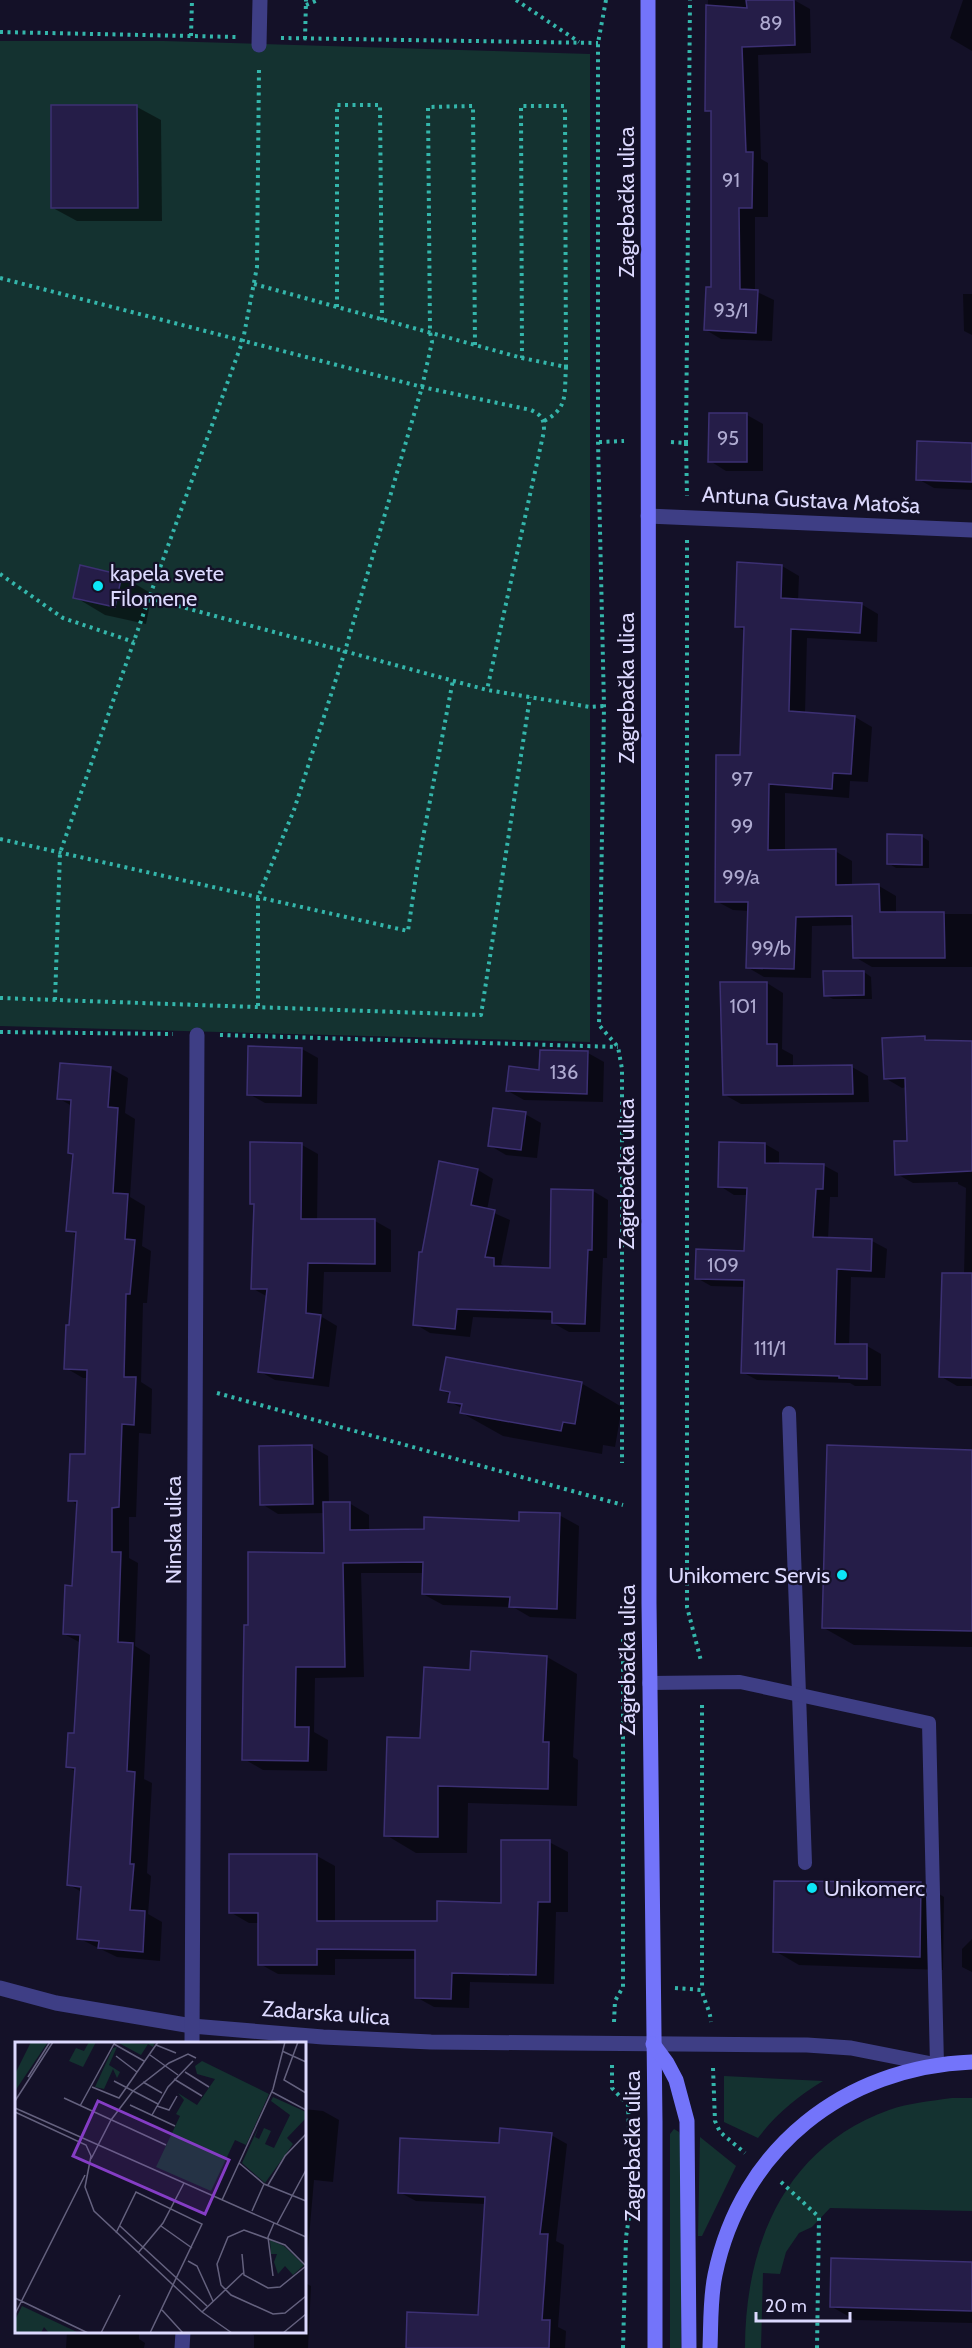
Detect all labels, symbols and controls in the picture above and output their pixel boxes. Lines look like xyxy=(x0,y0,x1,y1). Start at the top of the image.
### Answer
house number: 89 xyxy=(759,11,783,35)
street label: Zagrebačka ulica xyxy=(613,126,640,278)
house number: 91 xyxy=(722,168,740,192)
house number: 93/1 xyxy=(713,298,749,322)
house number: 95 xyxy=(717,426,739,450)
street label: Antuna Gustava Matoša xyxy=(701,481,921,519)
place label: kapela svete Filomene xyxy=(110,560,224,612)
marker: kapela svete Filomene xyxy=(91,579,105,593)
street label: Zagrebačka ulica xyxy=(613,612,640,764)
house number: 97 xyxy=(731,767,753,791)
house number: 99 xyxy=(731,814,753,838)
house number: 99/a xyxy=(722,865,760,889)
house number: 99/b xyxy=(751,936,791,960)
house number: 101 xyxy=(730,994,757,1018)
house number: 136 xyxy=(550,1060,578,1084)
street label: Zagrebačka ulica xyxy=(613,1098,640,1250)
house number: 109 xyxy=(707,1253,739,1277)
house number: 111/1 xyxy=(754,1336,786,1360)
street label: Ninska ulica xyxy=(160,1475,187,1584)
place label: Unikomerc Servis xyxy=(668,1562,830,1589)
marker: Unikomerc Servis xyxy=(835,1568,849,1582)
street label: Zagrebačka ulica xyxy=(614,1584,641,1736)
place label: Unikomerc xyxy=(824,1875,925,1902)
marker: Unikomerc xyxy=(805,1881,819,1895)
street label: Zadarska ulica xyxy=(261,1995,391,2031)
inset map xyxy=(15,2042,306,2333)
street label: Zagrebačka ulica xyxy=(619,2070,646,2222)
scale bar xyxy=(756,2285,850,2323)
text: 20 m xyxy=(765,2295,807,2317)

